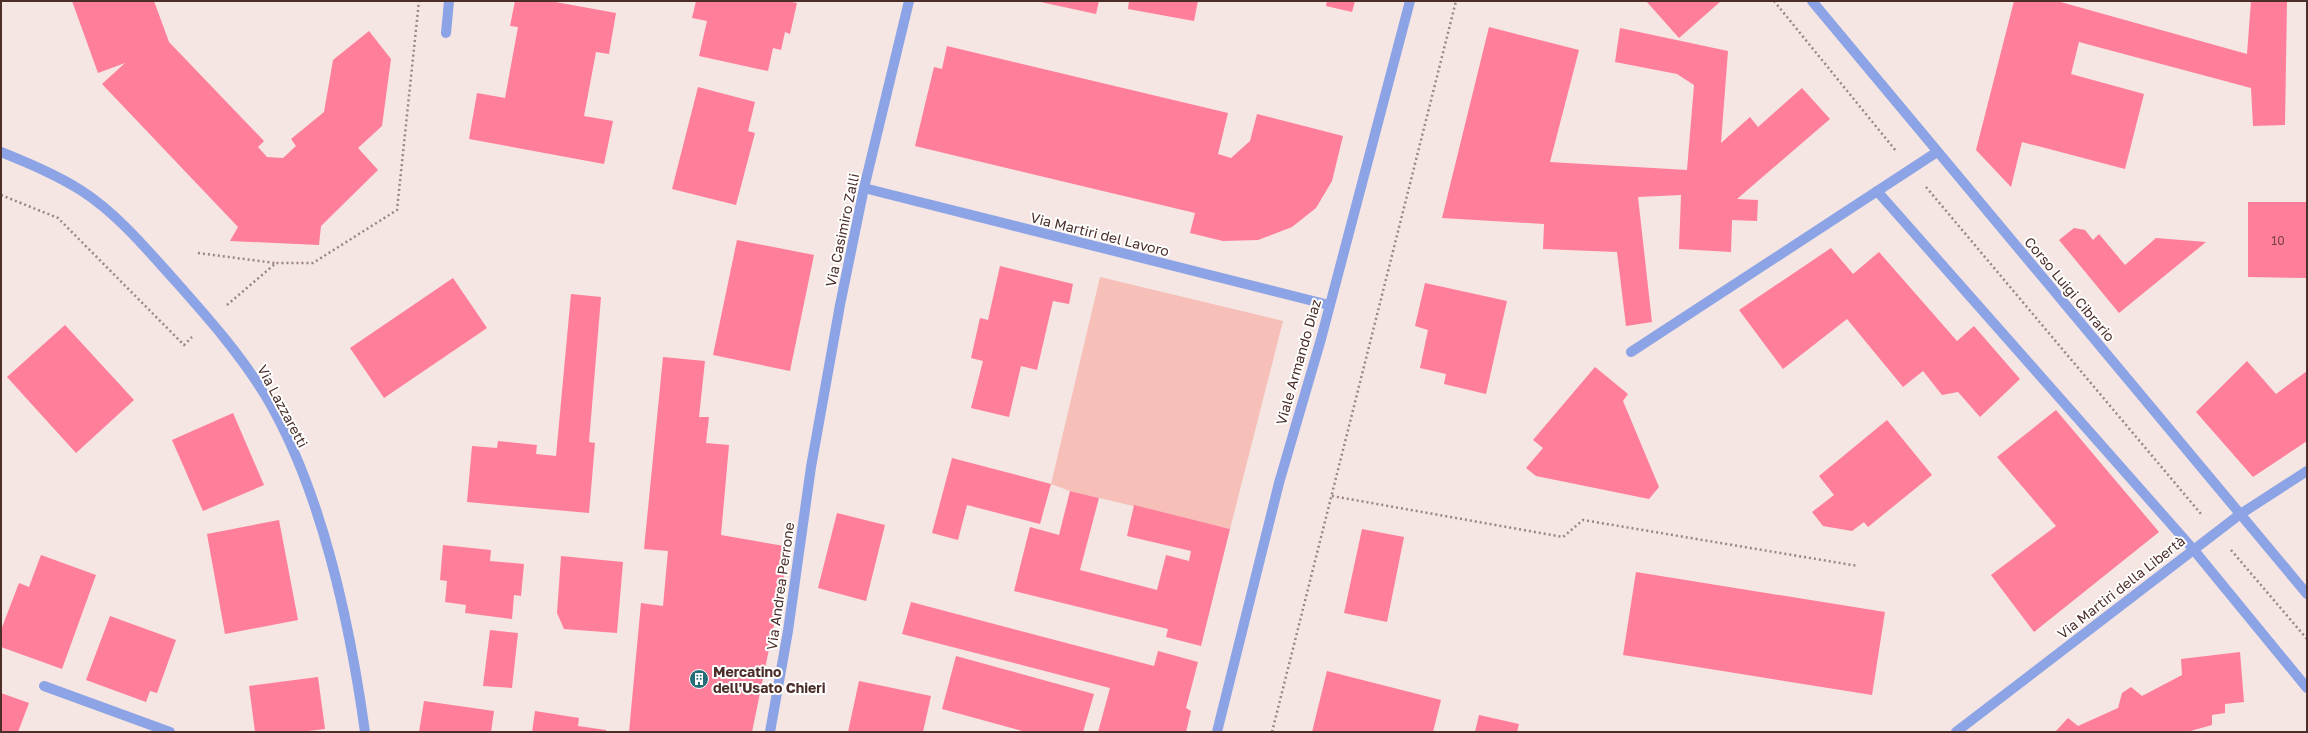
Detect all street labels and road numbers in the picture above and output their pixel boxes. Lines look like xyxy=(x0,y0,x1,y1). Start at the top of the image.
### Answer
street label: Via Casimiro Zalli xyxy=(822,172,862,288)
street label: Via Martiri del Lavoro xyxy=(1029,209,1171,259)
street label: Corso Luigi Cibrario xyxy=(2021,233,2119,345)
street label: Viale Armando Diaz xyxy=(1272,297,1324,427)
street label: Via Lazzaretti xyxy=(254,362,312,450)
street label: Via Andrea Perrone xyxy=(763,521,797,651)
street label: Via Martiri della Libertà xyxy=(2054,532,2188,642)

